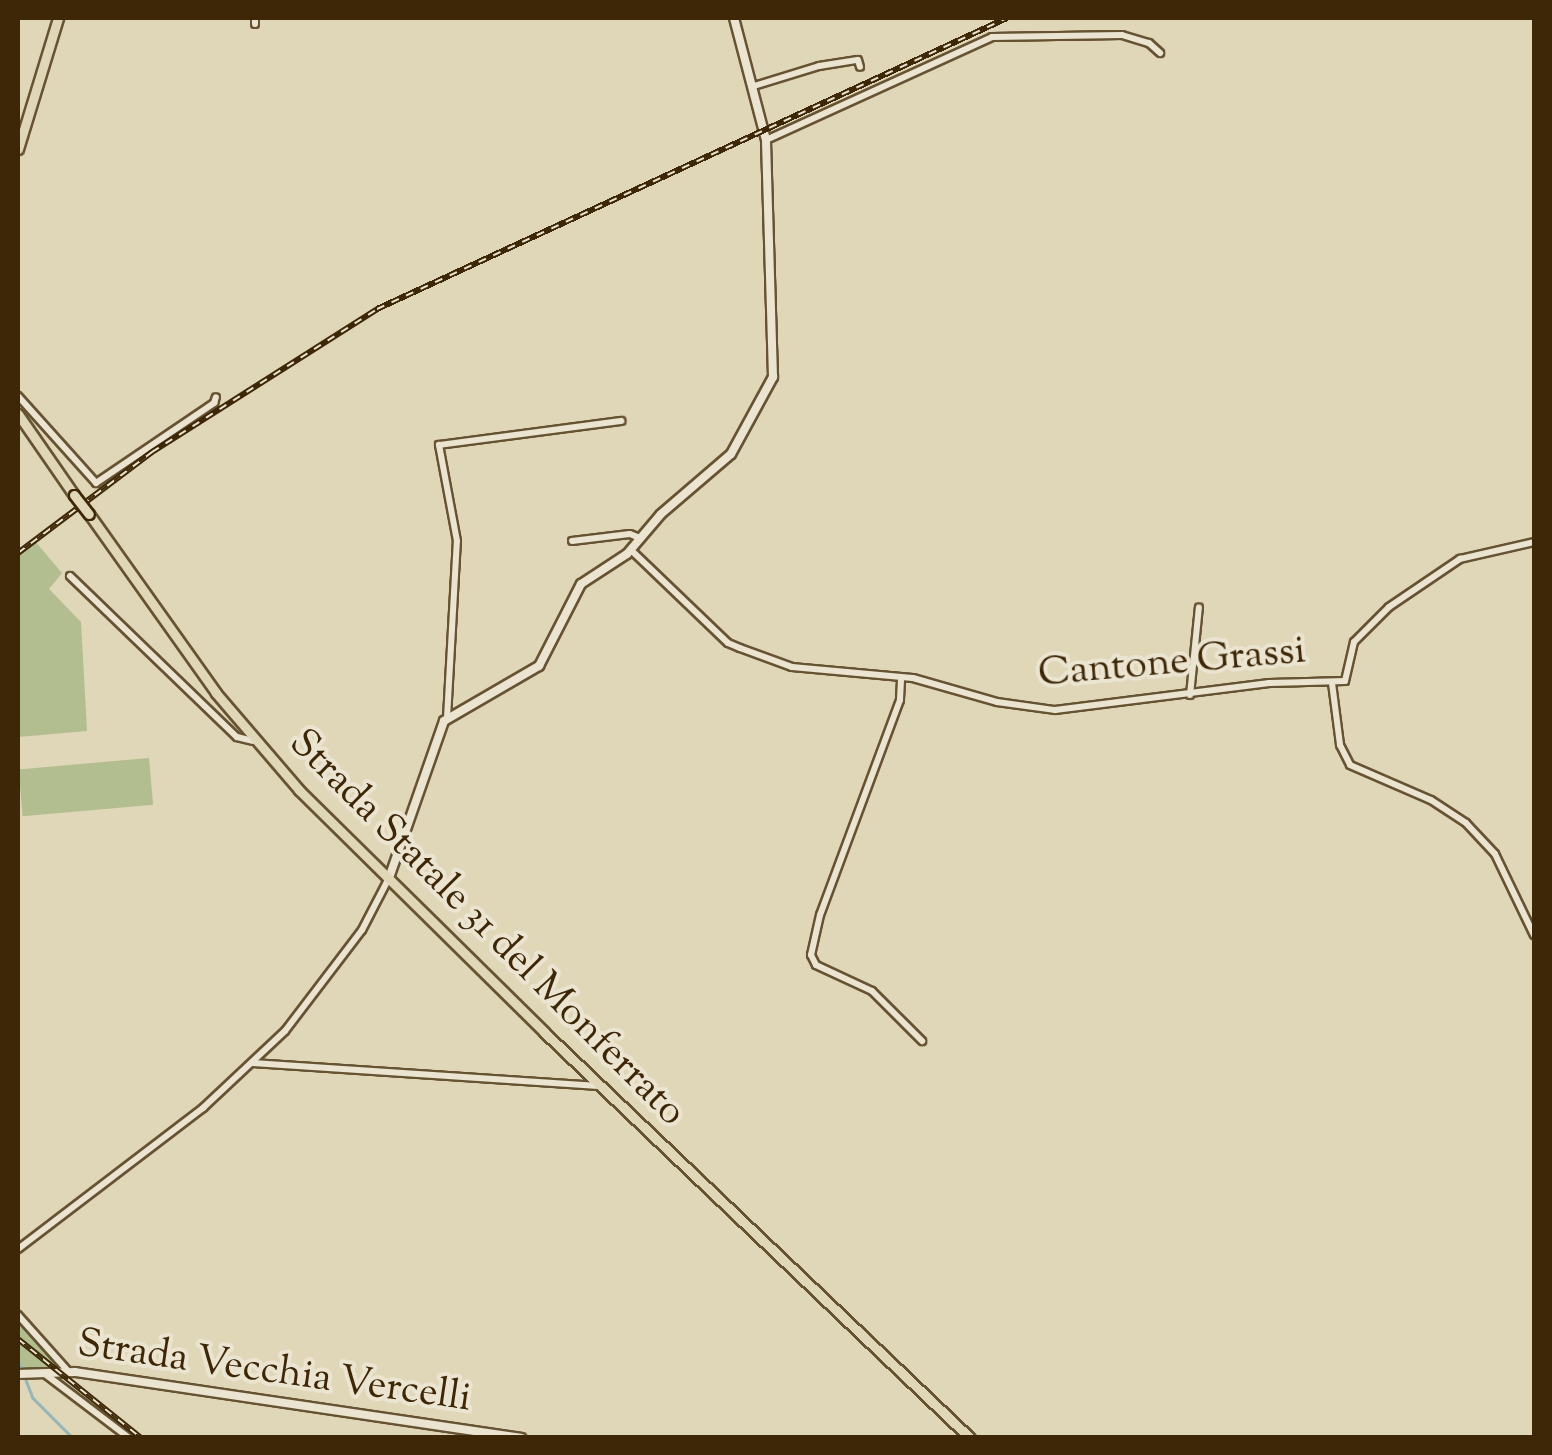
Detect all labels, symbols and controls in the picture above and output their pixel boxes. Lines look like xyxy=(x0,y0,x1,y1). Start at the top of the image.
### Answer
street label: Cantone Grassi xyxy=(1036,628,1308,700)
street label: Strada Statale 31 del Monferrato xyxy=(278,721,694,1137)
street label: Strada Vecchia Vercelli xyxy=(74,1322,474,1424)

